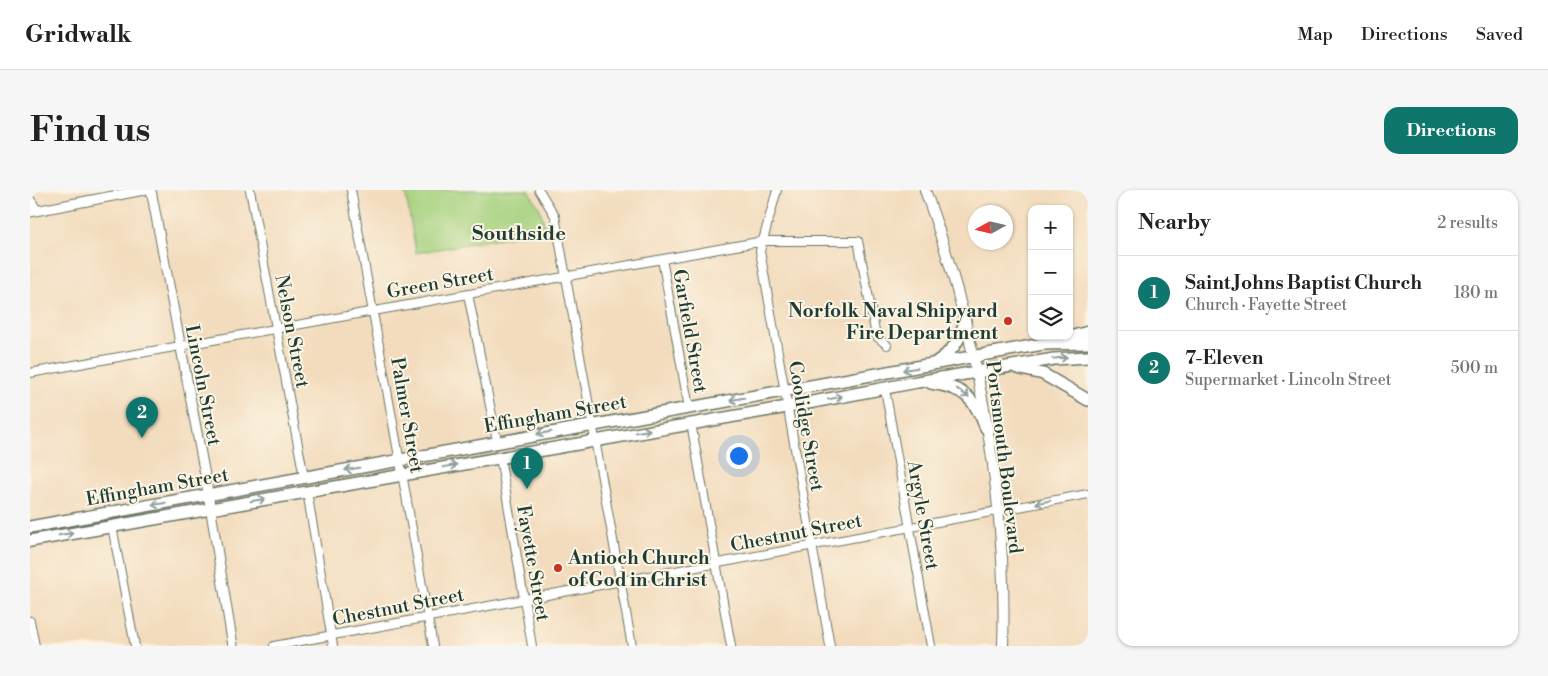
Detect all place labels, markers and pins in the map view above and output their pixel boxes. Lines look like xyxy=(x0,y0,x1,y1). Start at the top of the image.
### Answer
place label: Norfolk Naval Shipyard Fire Department xyxy=(788,299,998,345)
marker: Norfolk Naval Shipyard Fire Department xyxy=(1002,315,1014,327)
pin: 2 xyxy=(126,397,158,438)
pin: 1 xyxy=(511,448,543,489)
place label: Antioch Church of God in Christ xyxy=(567,546,710,592)
marker: Antioch Church of God in Christ xyxy=(552,562,564,574)

